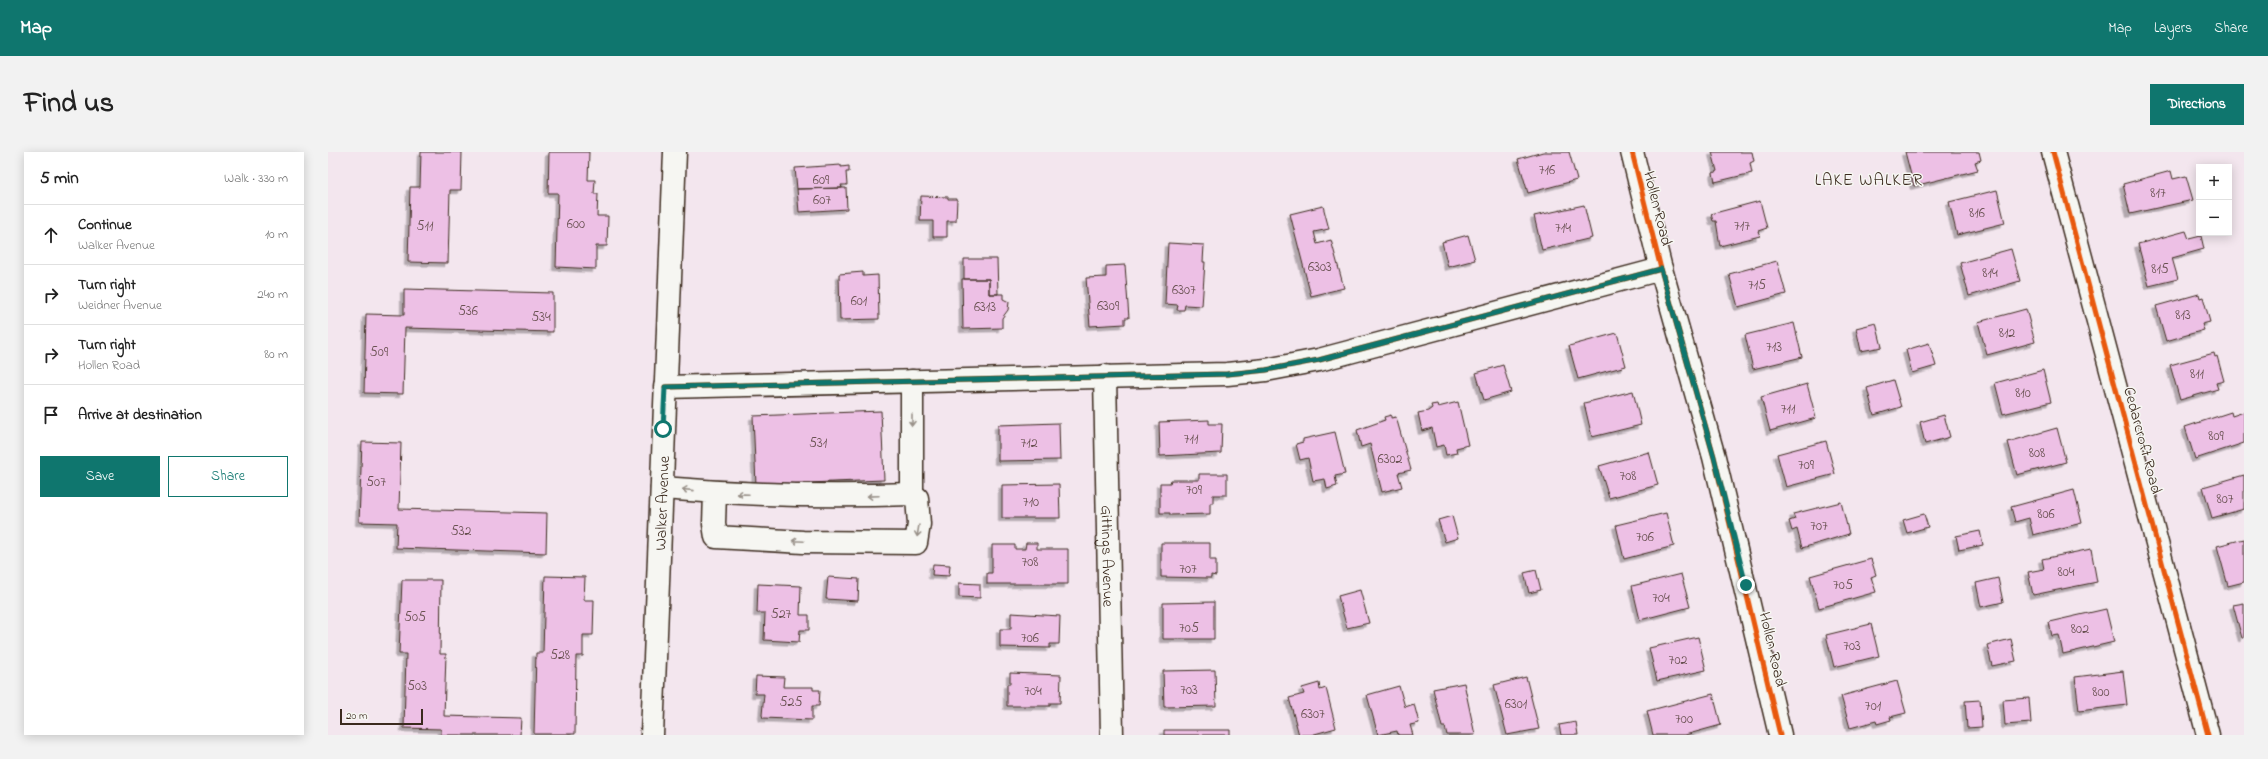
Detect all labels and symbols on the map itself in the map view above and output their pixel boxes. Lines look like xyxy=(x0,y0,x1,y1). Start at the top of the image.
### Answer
house number: 716 xyxy=(1539,160,1555,181)
district label: LAKE WALKER xyxy=(1815,168,1923,193)
street label: Hollen Road xyxy=(1636,169,1678,248)
house number: 609 xyxy=(813,170,830,191)
house number: 817 xyxy=(2150,183,2166,204)
house number: 607 xyxy=(813,190,831,211)
house number: 816 xyxy=(1969,203,1985,224)
house number: 600 xyxy=(567,214,585,235)
house number: 511 xyxy=(417,216,434,237)
house number: 717 xyxy=(1734,216,1750,237)
house number: 714 xyxy=(1555,218,1571,239)
house number: 6303 xyxy=(1308,257,1332,278)
house number: 815 xyxy=(2151,259,2169,280)
house number: 814 xyxy=(1982,263,1998,284)
house number: 715 xyxy=(1748,275,1766,296)
house number: 6307 xyxy=(1172,280,1196,301)
house number: 601 xyxy=(851,291,868,312)
house number: 6309 xyxy=(1097,296,1120,317)
house number: 6313 xyxy=(974,297,996,318)
house number: 536 xyxy=(458,301,478,322)
house number: 813 xyxy=(2175,305,2191,326)
house number: 534 xyxy=(531,307,551,328)
house number: 812 xyxy=(1999,323,2015,344)
house number: 713 xyxy=(1766,337,1782,358)
house number: 509 xyxy=(370,342,389,363)
house number: 811 xyxy=(2190,364,2205,385)
house number: 810 xyxy=(2015,383,2031,404)
street label: Cedarcroft Road xyxy=(2116,384,2168,497)
house number: 711 xyxy=(1781,399,1796,420)
one-way arrow xyxy=(908,413,916,426)
route start xyxy=(654,420,672,438)
house number: 809 xyxy=(2208,426,2225,447)
house number: 711 xyxy=(1184,429,1199,450)
house number: 531 xyxy=(809,433,828,454)
house number: 712 xyxy=(1020,433,1038,454)
house number: 808 xyxy=(2029,443,2045,464)
house number: 6302 xyxy=(1378,449,1403,470)
street label: Walker Avenue xyxy=(649,455,677,551)
house number: 709 xyxy=(1798,455,1815,476)
house number: 708 xyxy=(1619,466,1637,487)
house number: 507 xyxy=(366,472,386,493)
house number: 709 xyxy=(1186,480,1203,501)
one-way arrow xyxy=(682,486,695,494)
house number: 807 xyxy=(2216,489,2234,510)
one-way arrow xyxy=(737,490,750,498)
one-way arrow xyxy=(867,492,880,499)
house number: 710 xyxy=(1023,492,1039,513)
house number: 806 xyxy=(2037,504,2055,525)
street label: Gittings Avenue xyxy=(1094,505,1120,608)
house number: 707 xyxy=(1810,516,1828,537)
house number: 532 xyxy=(451,521,471,542)
one-way arrow xyxy=(914,524,922,537)
house number: 706 xyxy=(1636,527,1654,548)
one-way arrow xyxy=(792,538,805,545)
house number: 708 xyxy=(1021,552,1039,573)
house number: 707 xyxy=(1179,559,1197,580)
house number: 804 xyxy=(2057,562,2075,583)
house number: 705 xyxy=(1833,575,1853,596)
route end xyxy=(1737,576,1755,594)
house number: 704 xyxy=(1652,588,1670,609)
house number: 527 xyxy=(771,604,792,625)
house number: 505 xyxy=(404,607,426,628)
street label: Hollen Road xyxy=(1752,610,1792,689)
house number: 705 xyxy=(1179,618,1199,639)
house number: 802 xyxy=(2071,619,2089,640)
house number: 706 xyxy=(1021,628,1039,649)
house number: 703 xyxy=(1843,636,1861,657)
house number: 528 xyxy=(550,645,570,666)
house number: 702 xyxy=(1669,650,1687,671)
house number: 503 xyxy=(407,676,427,697)
house number: 703 xyxy=(1180,680,1198,701)
house number: 704 xyxy=(1024,681,1042,702)
house number: 800 xyxy=(2092,682,2110,703)
house number: 525 xyxy=(780,692,802,713)
house number: 6301 xyxy=(1505,694,1528,715)
house number: 701 xyxy=(1865,696,1882,717)
house number: 6307 xyxy=(1301,704,1325,725)
scale bar xyxy=(340,707,423,726)
house number: 700 xyxy=(1675,709,1693,730)

